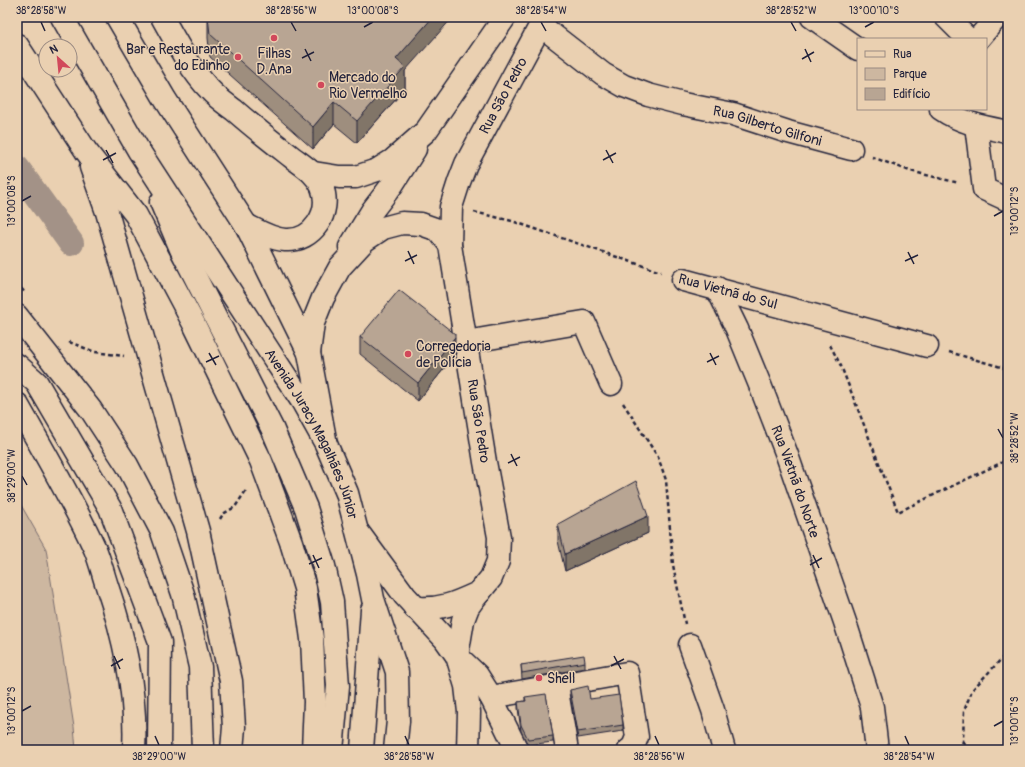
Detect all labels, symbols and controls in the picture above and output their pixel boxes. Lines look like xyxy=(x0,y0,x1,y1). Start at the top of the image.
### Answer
text: 38°28'58"W xyxy=(16,5,67,17)
text: 38°28'56"W xyxy=(265,5,317,17)
text: 13°00'08"S xyxy=(347,5,399,17)
text: 38°28'54"W xyxy=(515,5,567,17)
text: 38°28'52"W xyxy=(765,5,817,17)
text: 13°00'10"S xyxy=(849,5,899,17)
marker: Filhas D.Ana xyxy=(269,33,279,43)
north arrow xyxy=(38,38,78,78)
legend xyxy=(857,38,987,110)
place label: Bar e Restaurante do Edinho xyxy=(126,41,230,74)
text: N xyxy=(47,42,60,57)
place label: Filhas D.Ana xyxy=(256,45,292,78)
text: Rua xyxy=(893,47,912,62)
marker: Bar e Restaurante do Edinho xyxy=(233,52,243,62)
street label: Rua São Pedro xyxy=(476,54,531,137)
text: Parque xyxy=(893,67,927,82)
place label: Mercado do Rio Vermelho xyxy=(329,69,408,102)
marker: Mercado do Rio Vermelho xyxy=(316,80,326,90)
text: Edifício xyxy=(893,87,931,102)
street label: Rua Gilberto Gilfoni xyxy=(712,102,824,150)
text: 13°00'08"S xyxy=(6,175,18,227)
text: 13°00'12"S xyxy=(1009,186,1021,235)
street label: Rua Vietnã do Sul xyxy=(676,270,779,313)
place label: Corregedoria de Polícia xyxy=(416,338,491,371)
street label: Avenida Juracy Magalhães Júnior xyxy=(261,346,361,521)
marker: Corregedoria de Polícia xyxy=(403,349,413,359)
street label: Rua São Pedro xyxy=(464,378,494,465)
text: 38°28'52"W xyxy=(1009,412,1021,464)
street label: Rua Vietnã do Norte xyxy=(767,423,823,540)
text: 38°29'00"W xyxy=(6,449,18,503)
place label: Shell xyxy=(547,670,575,687)
marker: Shell xyxy=(534,673,544,683)
text: 13°00'12"S xyxy=(6,686,18,735)
text: 13°00'16"S xyxy=(1009,696,1021,746)
text: 38°29'00"W xyxy=(132,751,186,763)
text: 38°28'58"W xyxy=(384,751,435,763)
text: 38°28'56"W xyxy=(633,751,685,763)
text: 38°28'54"W xyxy=(883,751,935,763)

